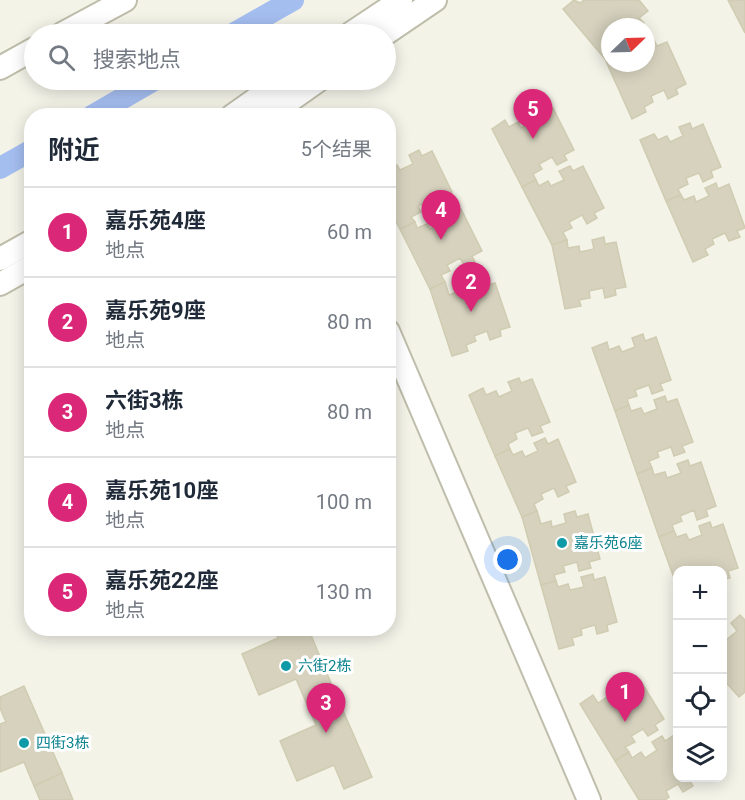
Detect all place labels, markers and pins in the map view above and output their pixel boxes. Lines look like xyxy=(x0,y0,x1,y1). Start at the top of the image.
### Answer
pin: 5 xyxy=(514,90,552,139)
pin: 4 xyxy=(422,190,460,240)
pin: 2 xyxy=(452,262,490,312)
place label: 嘉乐苑6座 xyxy=(574,534,642,552)
marker: 嘉乐苑6座 xyxy=(555,536,569,550)
place label: 六街2栋 xyxy=(298,657,351,675)
marker: 六街2栋 xyxy=(279,659,293,673)
pin: 1 xyxy=(606,672,644,722)
pin: 3 xyxy=(306,684,346,733)
place label: 四街3栋 xyxy=(36,734,89,752)
marker: 四街3栋 xyxy=(17,736,31,750)

